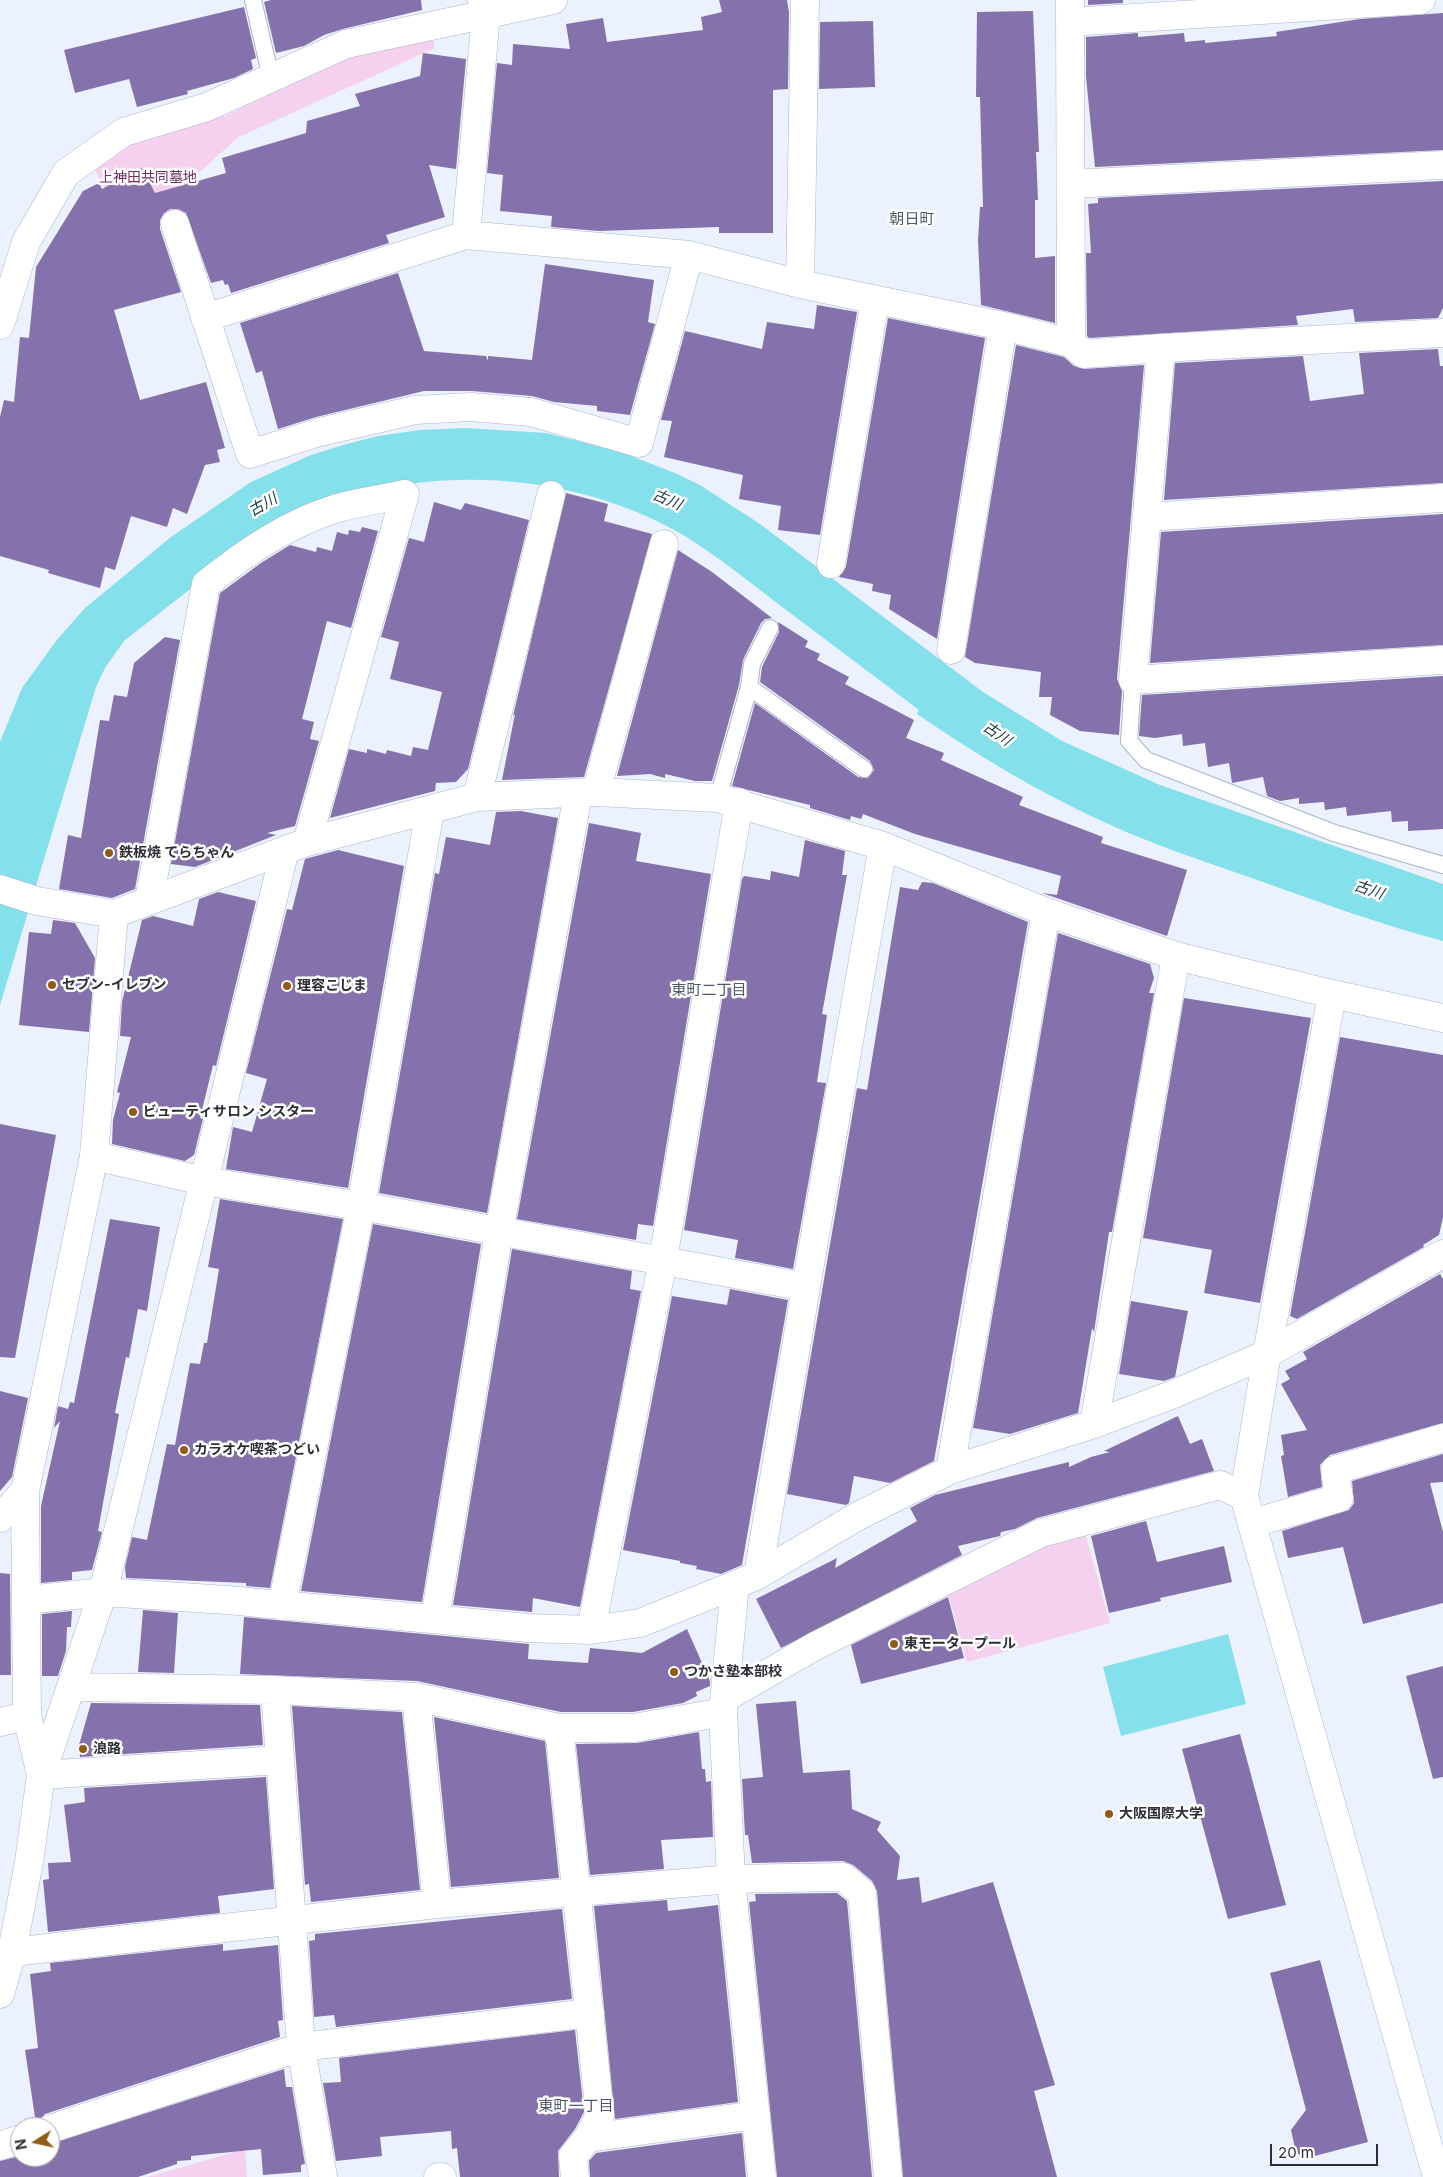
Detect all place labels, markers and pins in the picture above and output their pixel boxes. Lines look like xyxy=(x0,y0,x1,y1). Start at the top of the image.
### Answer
place label: 鉄板焼 てらちゃん xyxy=(119,845,234,861)
marker: 鉄板焼 てらちゃん xyxy=(103,847,115,859)
place label: セブン-イレブン xyxy=(62,977,167,993)
place label: 理容こじま xyxy=(297,978,367,994)
marker: セブン-イレブン xyxy=(46,979,58,991)
marker: 理容こじま xyxy=(281,980,293,992)
place label: ビューティサロン シスター xyxy=(143,1104,314,1120)
marker: ビューティサロン シスター xyxy=(127,1106,139,1118)
place label: カラオケ喫茶つどい xyxy=(194,1442,320,1458)
marker: カラオケ喫茶つどい xyxy=(178,1444,190,1456)
place label: 東モータープール xyxy=(904,1636,1016,1652)
marker: 東モータープール xyxy=(888,1638,900,1650)
place label: つかさ塾本部校 xyxy=(684,1664,782,1680)
marker: つかさ塾本部校 xyxy=(668,1666,680,1678)
place label: 浪路 xyxy=(93,1741,121,1757)
marker: 浪路 xyxy=(77,1743,89,1755)
place label: 大阪国際大学 xyxy=(1119,1806,1203,1822)
marker: 大阪国際大学 xyxy=(1103,1808,1115,1820)

